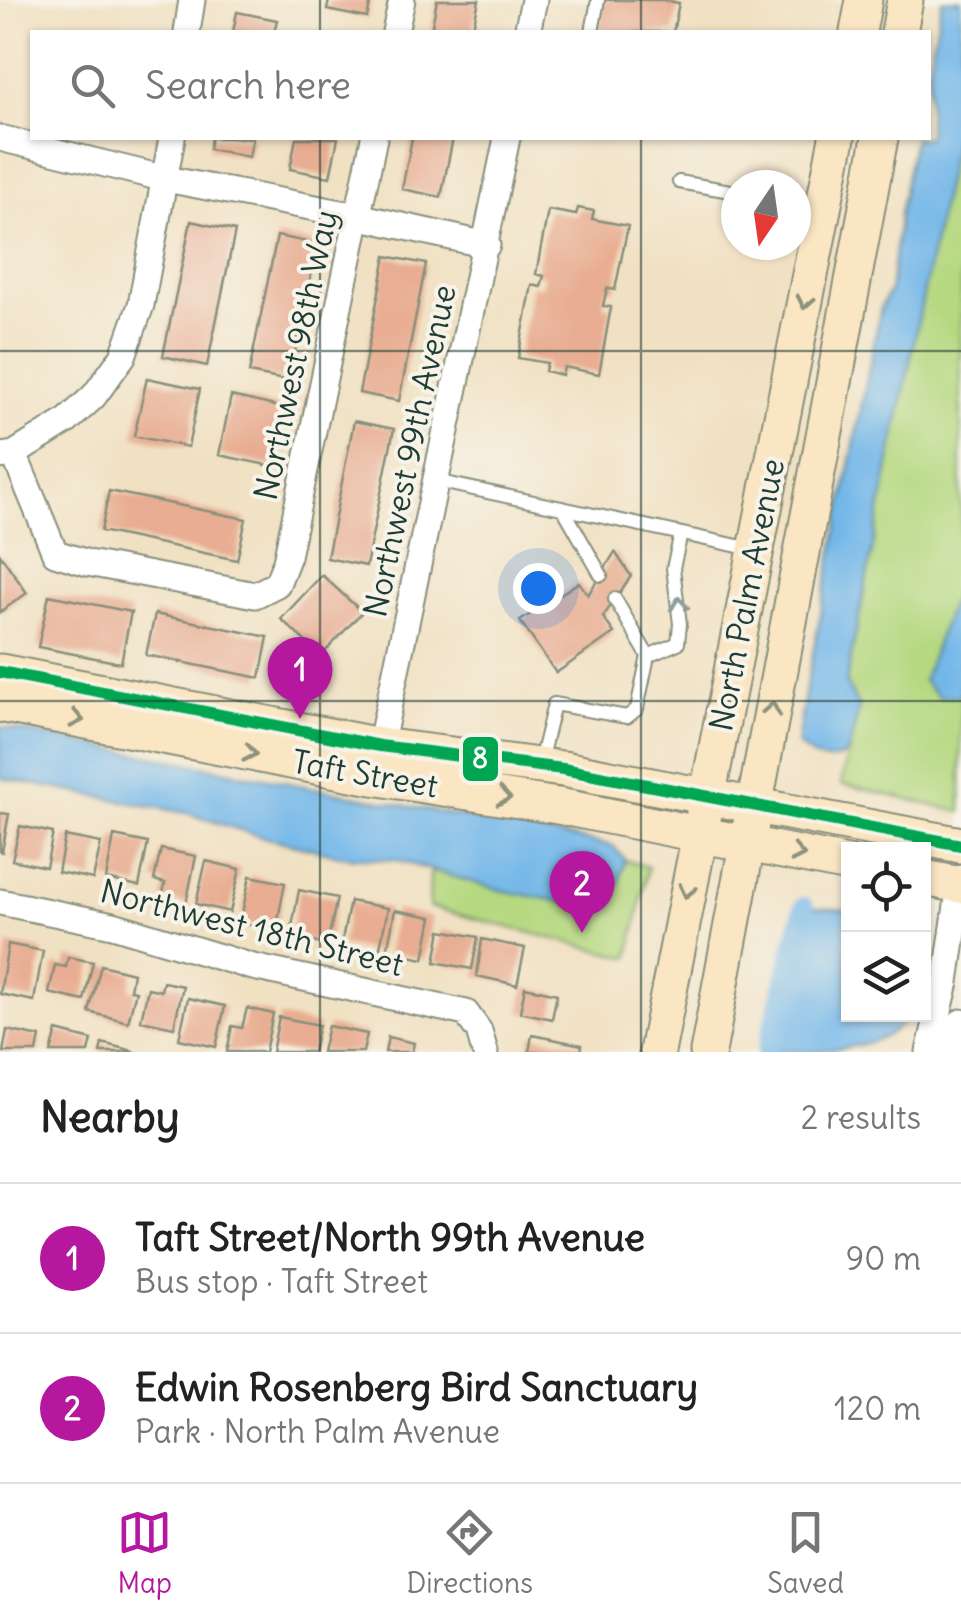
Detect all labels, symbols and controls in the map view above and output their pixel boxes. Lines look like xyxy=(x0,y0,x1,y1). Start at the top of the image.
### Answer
search box xyxy=(30,30,931,140)
icon: search xyxy=(65,58,120,113)
text: Search here xyxy=(145,62,351,109)
north arrow xyxy=(721,170,811,260)
street label: Northwest 98th Way xyxy=(245,206,346,504)
street label: Northwest 99th Avenue xyxy=(354,281,465,621)
one-way arrow xyxy=(795,293,816,310)
street label: North Palm Avenue xyxy=(700,455,793,735)
your location xyxy=(513,563,564,614)
one-way arrow xyxy=(668,596,690,612)
pin: 1 xyxy=(268,636,332,719)
one-way arrow xyxy=(761,701,782,717)
one-way arrow xyxy=(69,708,85,729)
line badge: 8 xyxy=(461,735,500,783)
text: 8 xyxy=(472,740,488,776)
one-way arrow xyxy=(241,741,258,762)
street label: Taft Street xyxy=(289,741,441,807)
one-way arrow xyxy=(496,786,513,807)
map controls xyxy=(841,842,931,1022)
button: locate xyxy=(841,842,931,932)
one-way arrow xyxy=(790,843,807,864)
pin: 2 xyxy=(550,850,614,933)
street label: Northwest 18th Street xyxy=(96,870,408,985)
one-way arrow xyxy=(678,882,699,899)
button: layers xyxy=(841,932,931,1022)
text: Nearby xyxy=(40,1091,179,1143)
text: 2 results xyxy=(801,1097,921,1138)
text: Taft Street/North 99th Avenue xyxy=(135,1214,645,1261)
text: 1 xyxy=(66,1238,79,1279)
text: 90 m xyxy=(846,1238,921,1279)
text: Bus stop · Taft Street xyxy=(135,1261,428,1302)
text: Edwin Rosenberg Bird Sanctuary xyxy=(135,1364,698,1411)
text: 2 xyxy=(64,1388,81,1429)
text: 120 m xyxy=(834,1388,921,1429)
text: Park · North Palm Avenue xyxy=(135,1411,500,1452)
tab: Map xyxy=(117,1505,172,1601)
tab: Directions xyxy=(406,1505,533,1601)
tab: Saved xyxy=(767,1505,844,1601)

